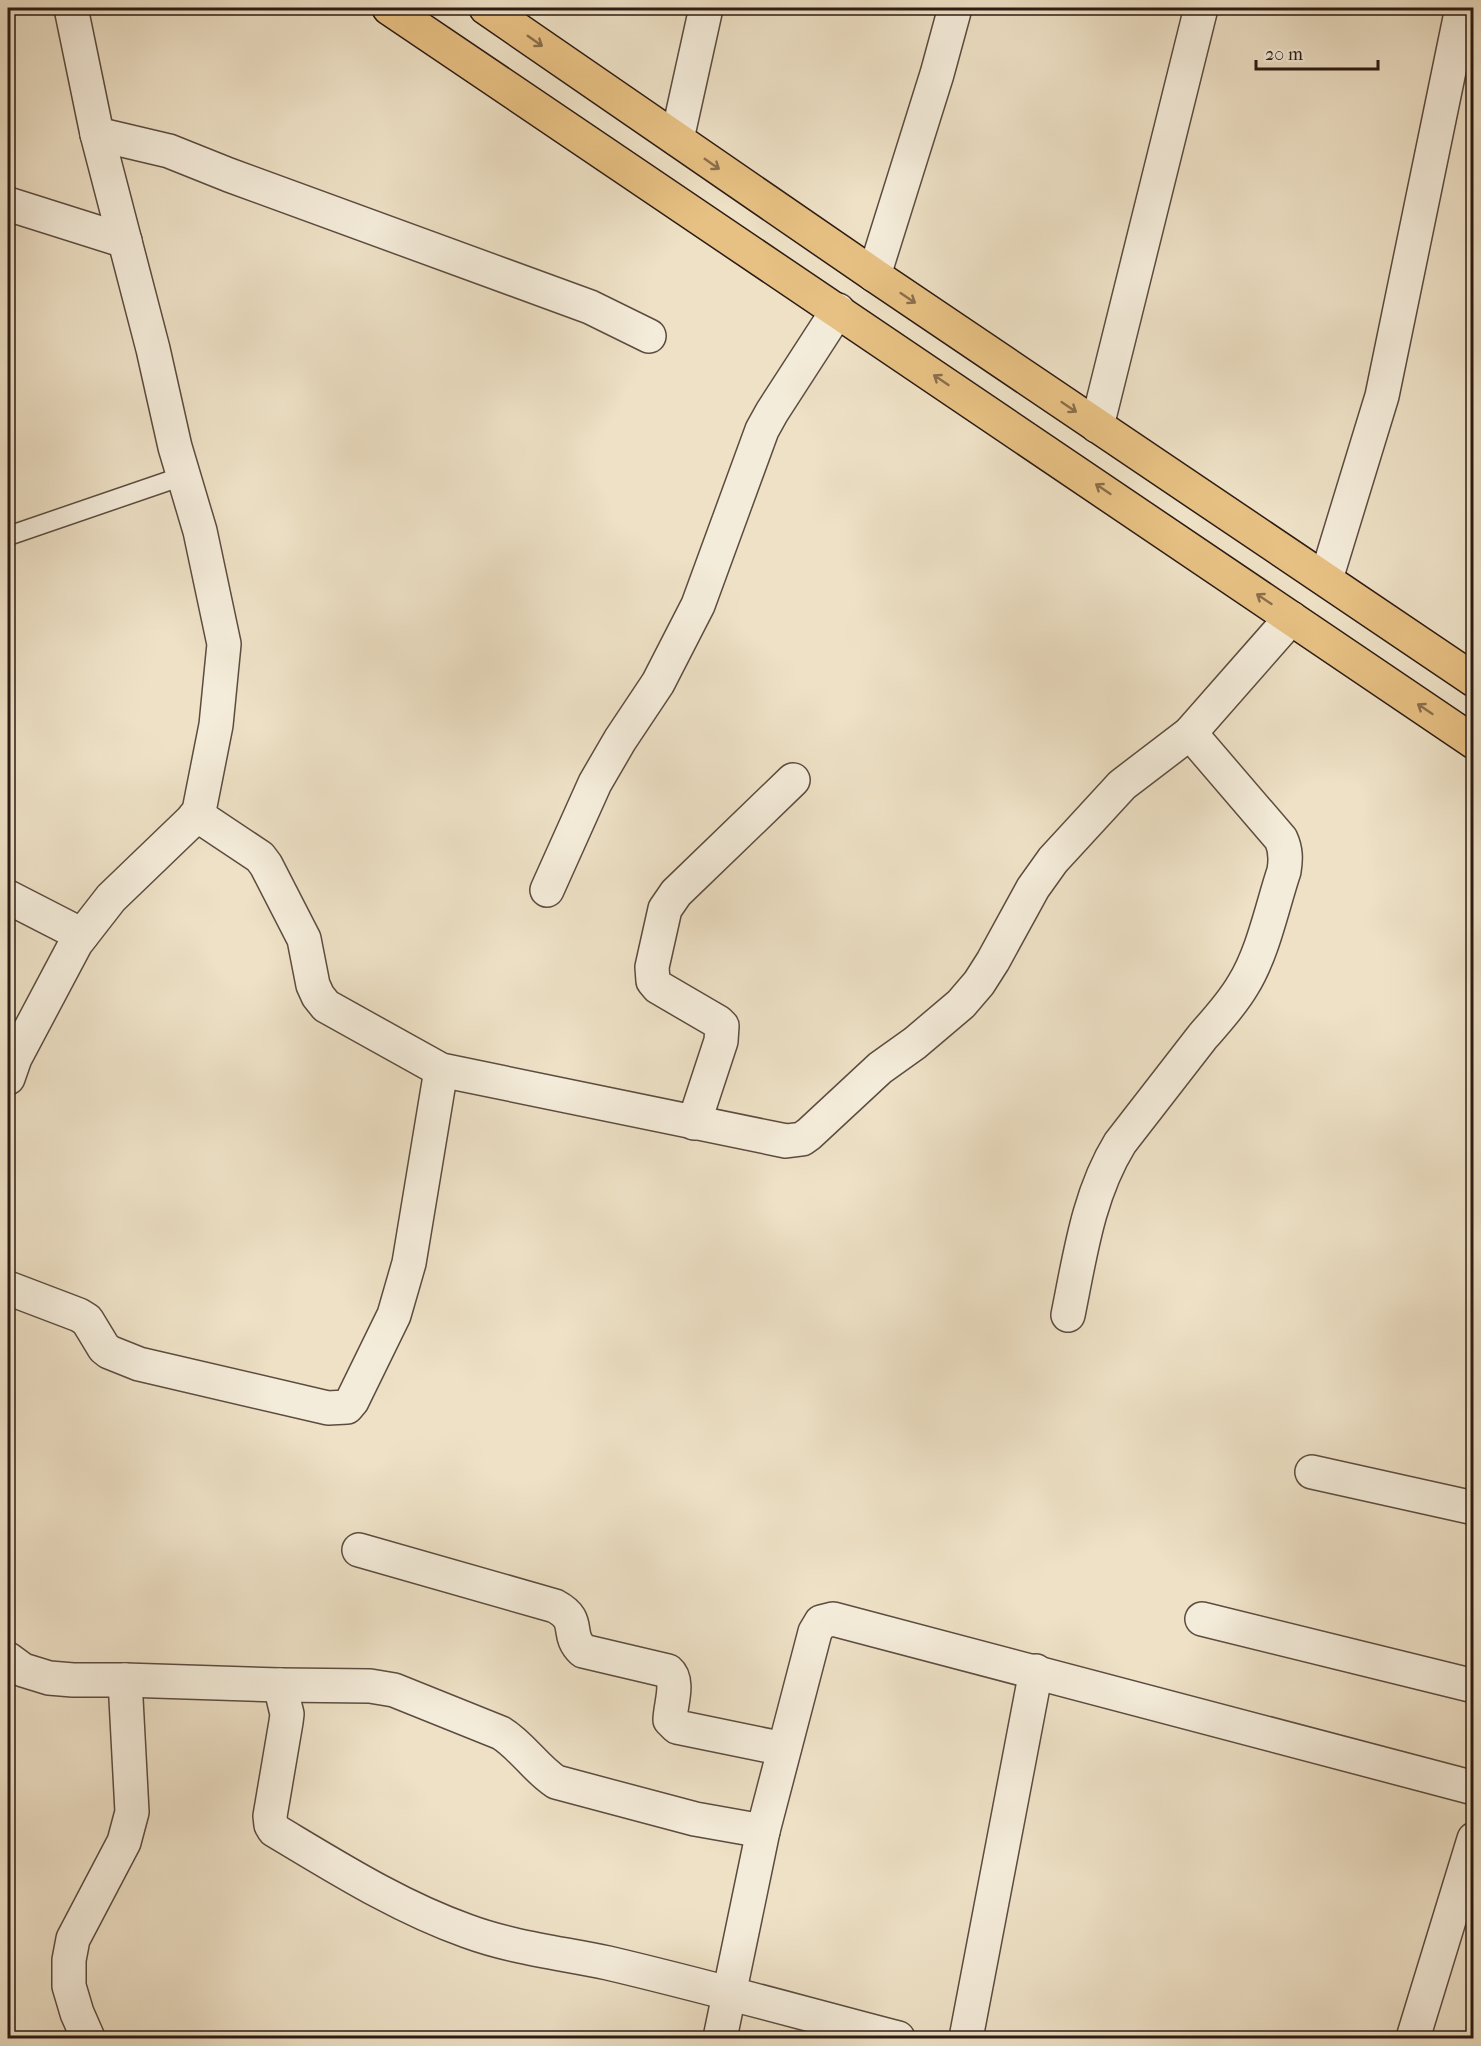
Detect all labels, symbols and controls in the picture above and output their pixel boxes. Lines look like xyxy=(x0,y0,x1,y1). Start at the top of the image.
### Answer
scale bar xyxy=(1256,33,1378,71)
one-way arrow xyxy=(526,35,542,47)
text: 20 m xyxy=(1265,44,1303,65)
one-way arrow xyxy=(704,158,720,170)
one-way arrow xyxy=(899,291,916,304)
one-way arrow xyxy=(934,374,950,386)
one-way arrow xyxy=(1060,401,1077,413)
one-way arrow xyxy=(1095,483,1111,495)
one-way arrow xyxy=(1256,593,1273,605)
one-way arrow xyxy=(1417,703,1434,715)

